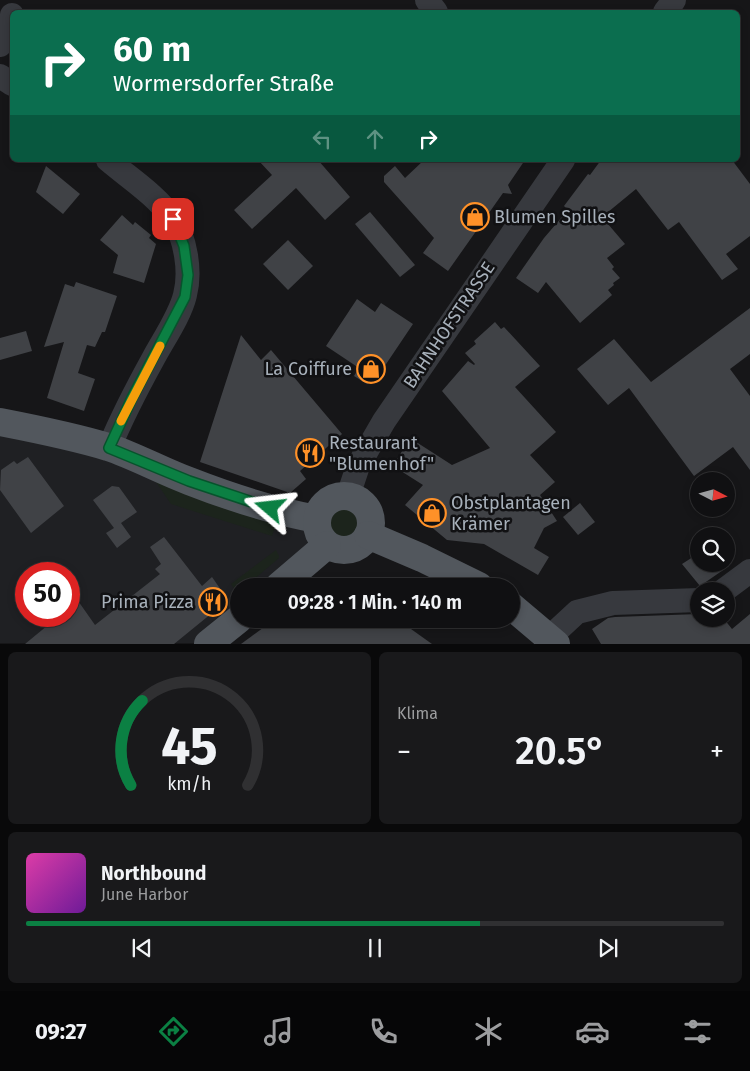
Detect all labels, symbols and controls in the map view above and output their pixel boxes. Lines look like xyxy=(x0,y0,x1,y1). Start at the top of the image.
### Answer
text: 60 m xyxy=(113,28,191,70)
icon: right xyxy=(30,30,95,95)
text: Wormersdorfer Straße xyxy=(113,70,334,97)
icon: left xyxy=(308,125,336,153)
icon: ahead xyxy=(361,125,389,153)
icon: right xyxy=(414,125,442,153)
pin xyxy=(152,198,194,240)
shop icon: Blumen Spilles xyxy=(460,202,490,232)
icon: arrive xyxy=(159,205,187,233)
place label: Blumen Spilles xyxy=(494,206,616,228)
street label: BAHNHOFSTRASSE xyxy=(399,258,499,392)
shop icon: La Coiffure xyxy=(356,354,386,384)
place label: La Coiffure xyxy=(265,358,352,380)
place label: Restaurant "Blumenhof" xyxy=(329,432,434,475)
restaurant icon: Restaurant "Blumenhof" xyxy=(295,438,325,468)
north arrow xyxy=(690,472,735,518)
map controls xyxy=(690,472,735,627)
position arrow xyxy=(243,481,295,533)
place label: Obstplantagen Krämer xyxy=(451,492,571,535)
shop icon: Obstplantagen Krämer xyxy=(417,498,447,528)
button: search xyxy=(690,527,735,572)
speed limit sign: 50 xyxy=(15,562,80,627)
button: layers xyxy=(690,582,735,627)
restaurant icon: Prima Pizza xyxy=(198,587,228,617)
place label: Prima Pizza xyxy=(101,591,194,613)
text: 09:28 · 1 Min. · 140 m xyxy=(288,591,462,614)
text: Klima xyxy=(397,704,438,723)
text: 45 xyxy=(161,715,218,778)
text: 20.5° xyxy=(515,728,606,774)
text: − xyxy=(397,735,411,768)
text: + xyxy=(710,735,724,768)
text: km/h xyxy=(167,773,212,795)
text: Northbound xyxy=(101,862,206,885)
text: June Harbor xyxy=(101,885,188,904)
icon: previous xyxy=(128,934,156,962)
icon: pause xyxy=(361,934,389,962)
icon: next xyxy=(594,934,622,962)
icon: directions xyxy=(156,1014,191,1049)
icon: music xyxy=(261,1014,296,1049)
icon: phone xyxy=(366,1014,401,1049)
icon: climate xyxy=(471,1014,506,1049)
icon: car xyxy=(575,1014,610,1049)
icon: filters xyxy=(680,1014,715,1049)
text: 09:27 xyxy=(35,1018,87,1045)

